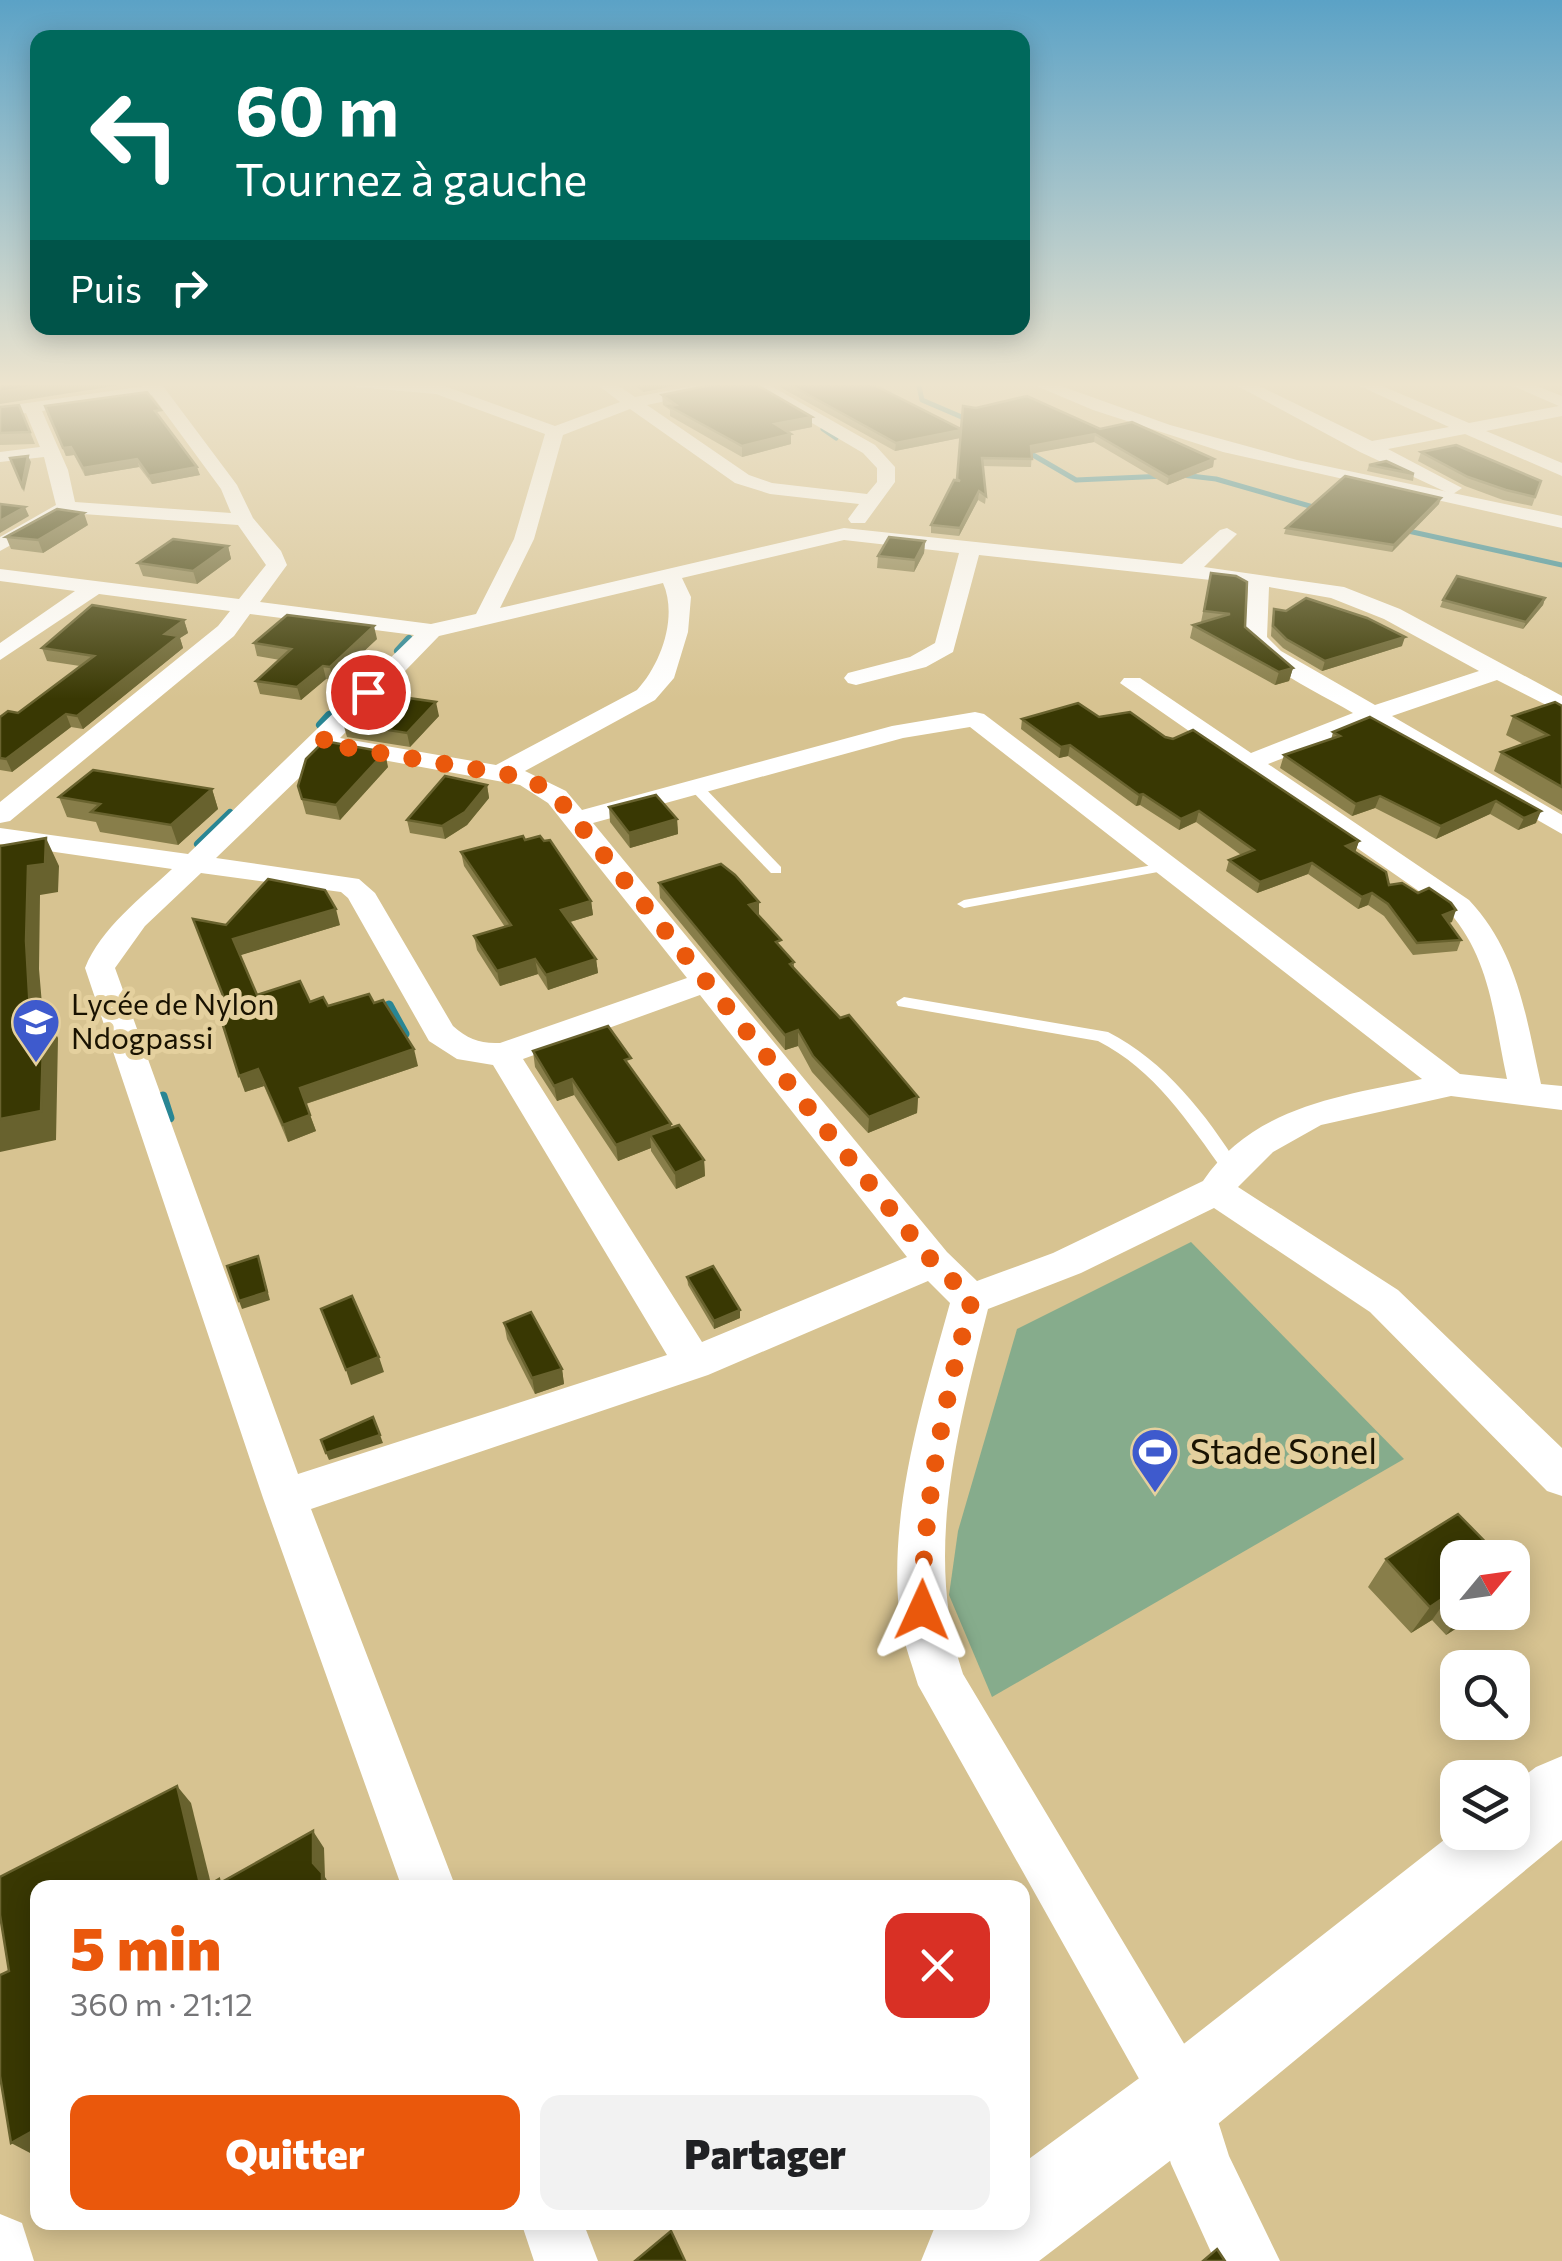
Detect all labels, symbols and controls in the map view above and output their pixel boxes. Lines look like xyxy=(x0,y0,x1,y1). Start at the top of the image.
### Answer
text: 60 m xyxy=(235,65,399,150)
icon: left xyxy=(70,70,200,200)
text: Tournez à gauche xyxy=(235,150,587,205)
icon: right xyxy=(162,260,217,315)
text: Puis xyxy=(70,264,142,311)
pin xyxy=(326,650,411,735)
icon: arrive xyxy=(341,665,396,720)
place label: Lycée de Nylon Ndogpassi xyxy=(71,984,274,1055)
school or university icon: Lycée de Nylon Ndogpassi xyxy=(10,996,62,1064)
sports icon: Stade Sonel xyxy=(1129,1426,1181,1494)
place label: Stade Sonel xyxy=(1190,1428,1377,1471)
north arrow xyxy=(1440,1540,1530,1630)
map controls xyxy=(1440,1540,1530,1850)
position arrow xyxy=(870,1558,974,1662)
button: search xyxy=(1440,1650,1530,1740)
button: layers xyxy=(1440,1760,1530,1850)
text: 5 min xyxy=(70,1909,221,1982)
button: close xyxy=(885,1913,990,2018)
text: 360 m · 21:12 xyxy=(70,1983,253,2023)
button: Quitter xyxy=(70,2095,520,2210)
button: Partager xyxy=(540,2095,990,2210)

